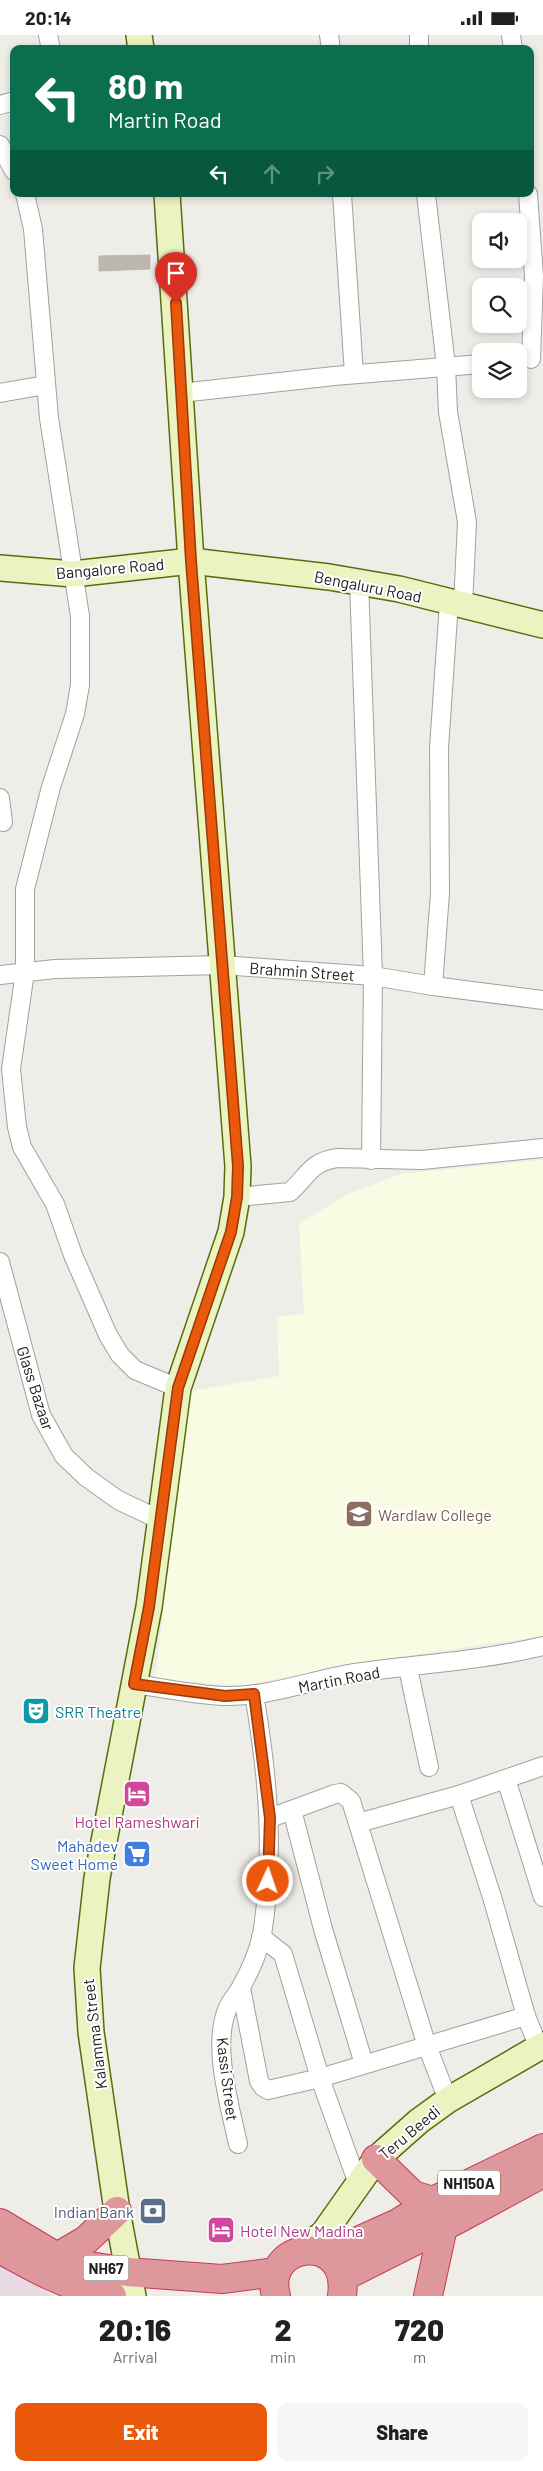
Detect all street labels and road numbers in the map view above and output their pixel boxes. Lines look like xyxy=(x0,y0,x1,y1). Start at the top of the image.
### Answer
street label: Bangalore Road xyxy=(55,554,165,582)
street label: Bengaluru Road xyxy=(313,566,423,606)
street label: Brahmin Street xyxy=(249,958,355,984)
street label: Glass Bazaar xyxy=(13,1343,59,1433)
street label: Martin Road xyxy=(297,1662,381,1696)
street label: Kalamma Street xyxy=(78,1978,110,2090)
street label: Kassi Street xyxy=(213,2036,243,2122)
street label: Teru Beedi xyxy=(375,2101,443,2163)
road number: NH150A xyxy=(438,2171,500,2195)
road number: NH67 xyxy=(84,2255,128,2281)

